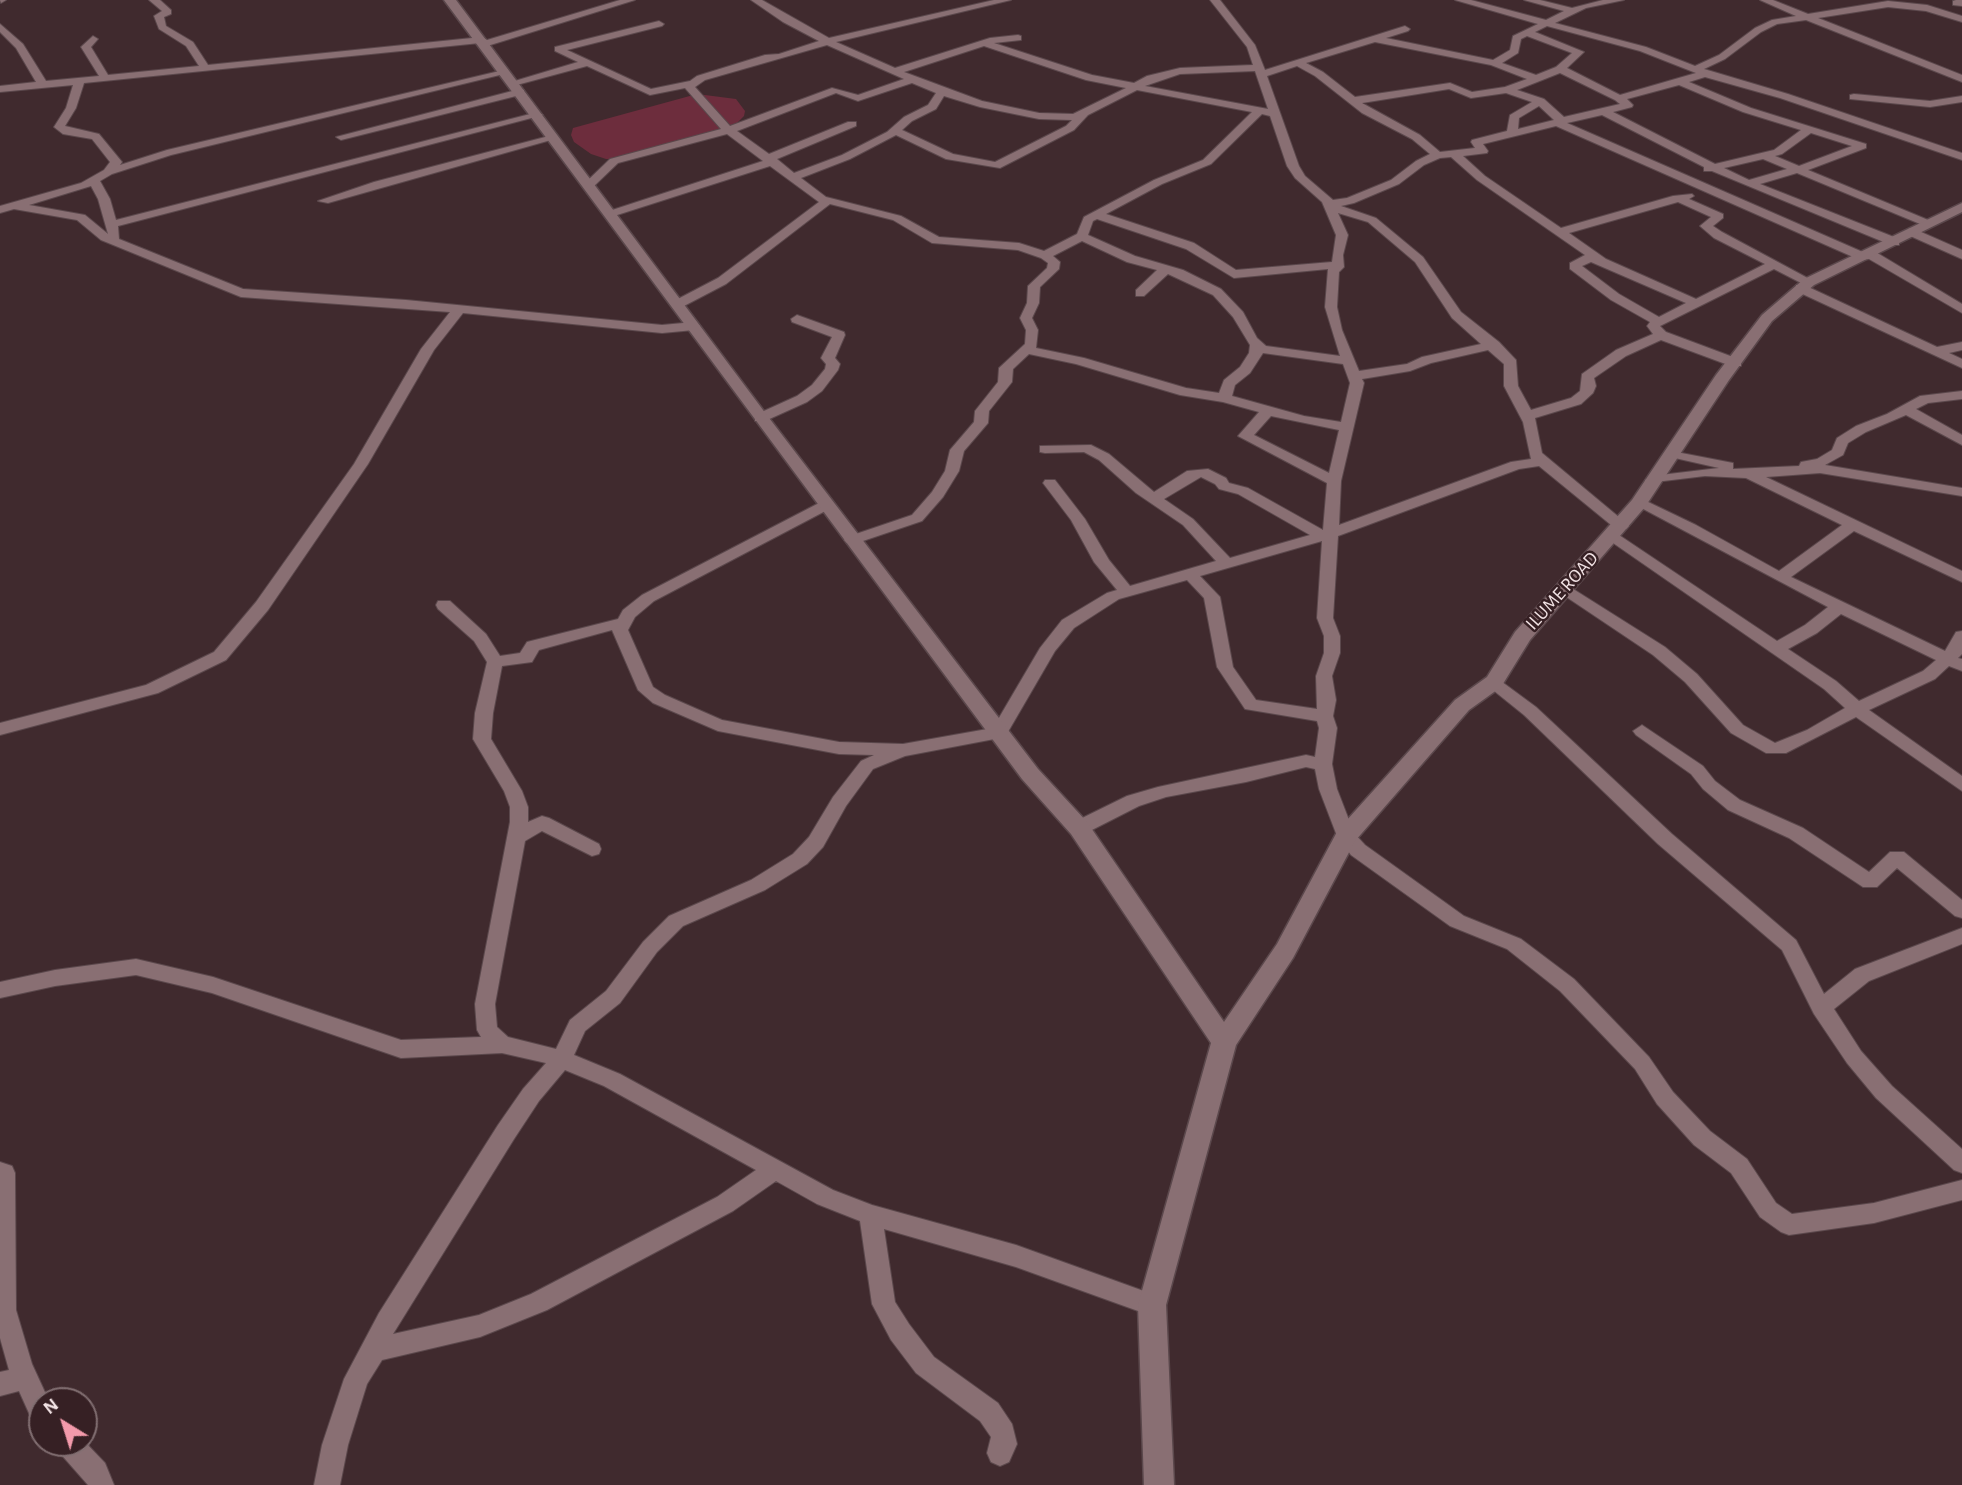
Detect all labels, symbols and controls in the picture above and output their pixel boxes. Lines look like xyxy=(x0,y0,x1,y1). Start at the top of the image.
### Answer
street label: ILUME ROAD xyxy=(1521,547,1603,635)
north arrow xyxy=(28,1387,98,1457)
text: N xyxy=(40,1395,62,1418)

